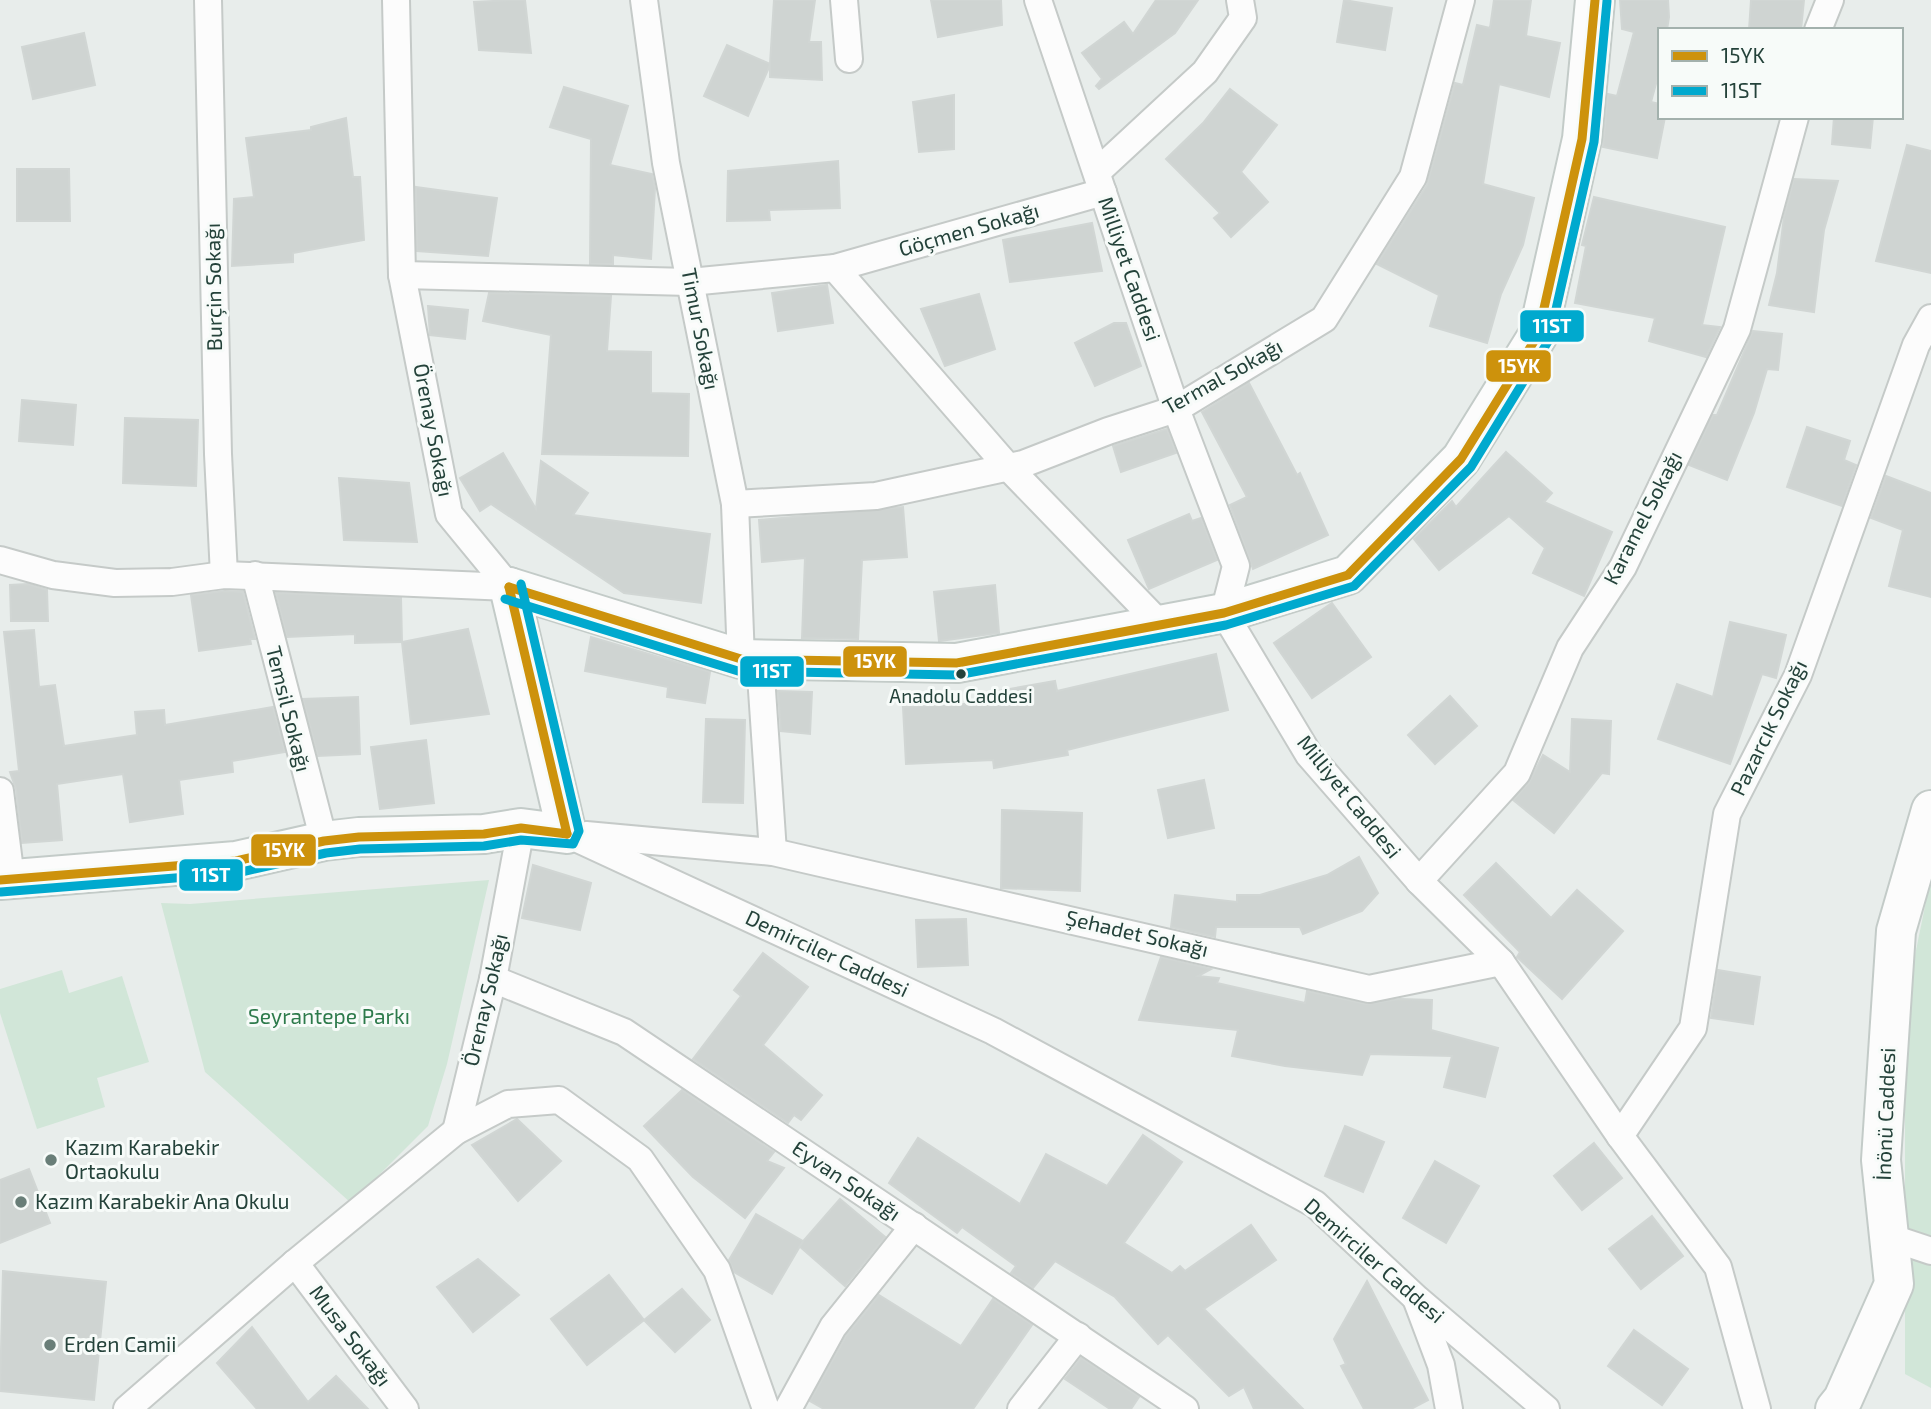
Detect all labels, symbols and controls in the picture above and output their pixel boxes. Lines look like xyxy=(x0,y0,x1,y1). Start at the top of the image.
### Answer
legend xyxy=(1658,28,1903,119)
text: 15YK xyxy=(1721,42,1766,67)
text: 11ST xyxy=(1721,77,1762,102)
street label: Milliyet Caddesi xyxy=(1094,193,1167,344)
street label: Göçmen Sokağı xyxy=(896,197,1042,262)
street label: Burçin Sokağı xyxy=(199,223,228,351)
street label: Timur Sokağı xyxy=(677,266,726,392)
line badge: 11ST xyxy=(1519,309,1585,343)
text: 11ST xyxy=(1533,314,1572,337)
street label: Termal Sokağı xyxy=(1158,333,1286,419)
line badge: 15YK xyxy=(1485,349,1552,383)
text: 15YK xyxy=(1498,354,1540,377)
street label: Örenay Sokağı xyxy=(409,361,460,499)
street label: Karamel Sokağı xyxy=(1597,446,1686,588)
street label: Temsil Sokağı xyxy=(262,643,317,774)
line badge: 15YK xyxy=(842,645,908,678)
text: 15YK xyxy=(854,649,896,672)
line badge: 11ST xyxy=(739,655,805,688)
street label: Pazarcık Sokağı xyxy=(1724,655,1811,799)
text: 11ST xyxy=(753,659,792,682)
marker: Anadolu Caddesi xyxy=(954,667,968,681)
place label: Anadolu Caddesi xyxy=(889,684,1033,707)
street label: Milliyet Caddesi xyxy=(1293,730,1407,863)
line badge: 15YK xyxy=(250,833,317,867)
text: 15YK xyxy=(263,838,305,861)
line badge: 11ST xyxy=(178,858,244,892)
text: 11ST xyxy=(192,863,231,886)
street label: Demirciler Caddesi xyxy=(742,904,913,1001)
street label: Şehadet Sokağı xyxy=(1063,904,1211,963)
street label: Örenay Sokağı xyxy=(457,931,512,1068)
park label: Seyrantepe Parkı xyxy=(248,1003,410,1028)
street label: İnönü Caddesi xyxy=(1870,1047,1899,1181)
place label: Kazım Karabekir Ortaokulu xyxy=(65,1134,220,1183)
street label: Eyvan Sokağı xyxy=(788,1134,906,1225)
marker: Kazım Karabekir Ortaokulu xyxy=(43,1152,59,1168)
place label: Kazım Karabekir Ana Okulu xyxy=(35,1188,290,1213)
street label: Demirciler Caddesi xyxy=(1300,1192,1450,1327)
marker: Kazım Karabekir Ana Okulu xyxy=(13,1194,29,1210)
street label: Musa Sokağı xyxy=(305,1280,397,1391)
place label: Erden Camii xyxy=(64,1331,176,1356)
marker: Erden Camii xyxy=(42,1337,58,1353)

